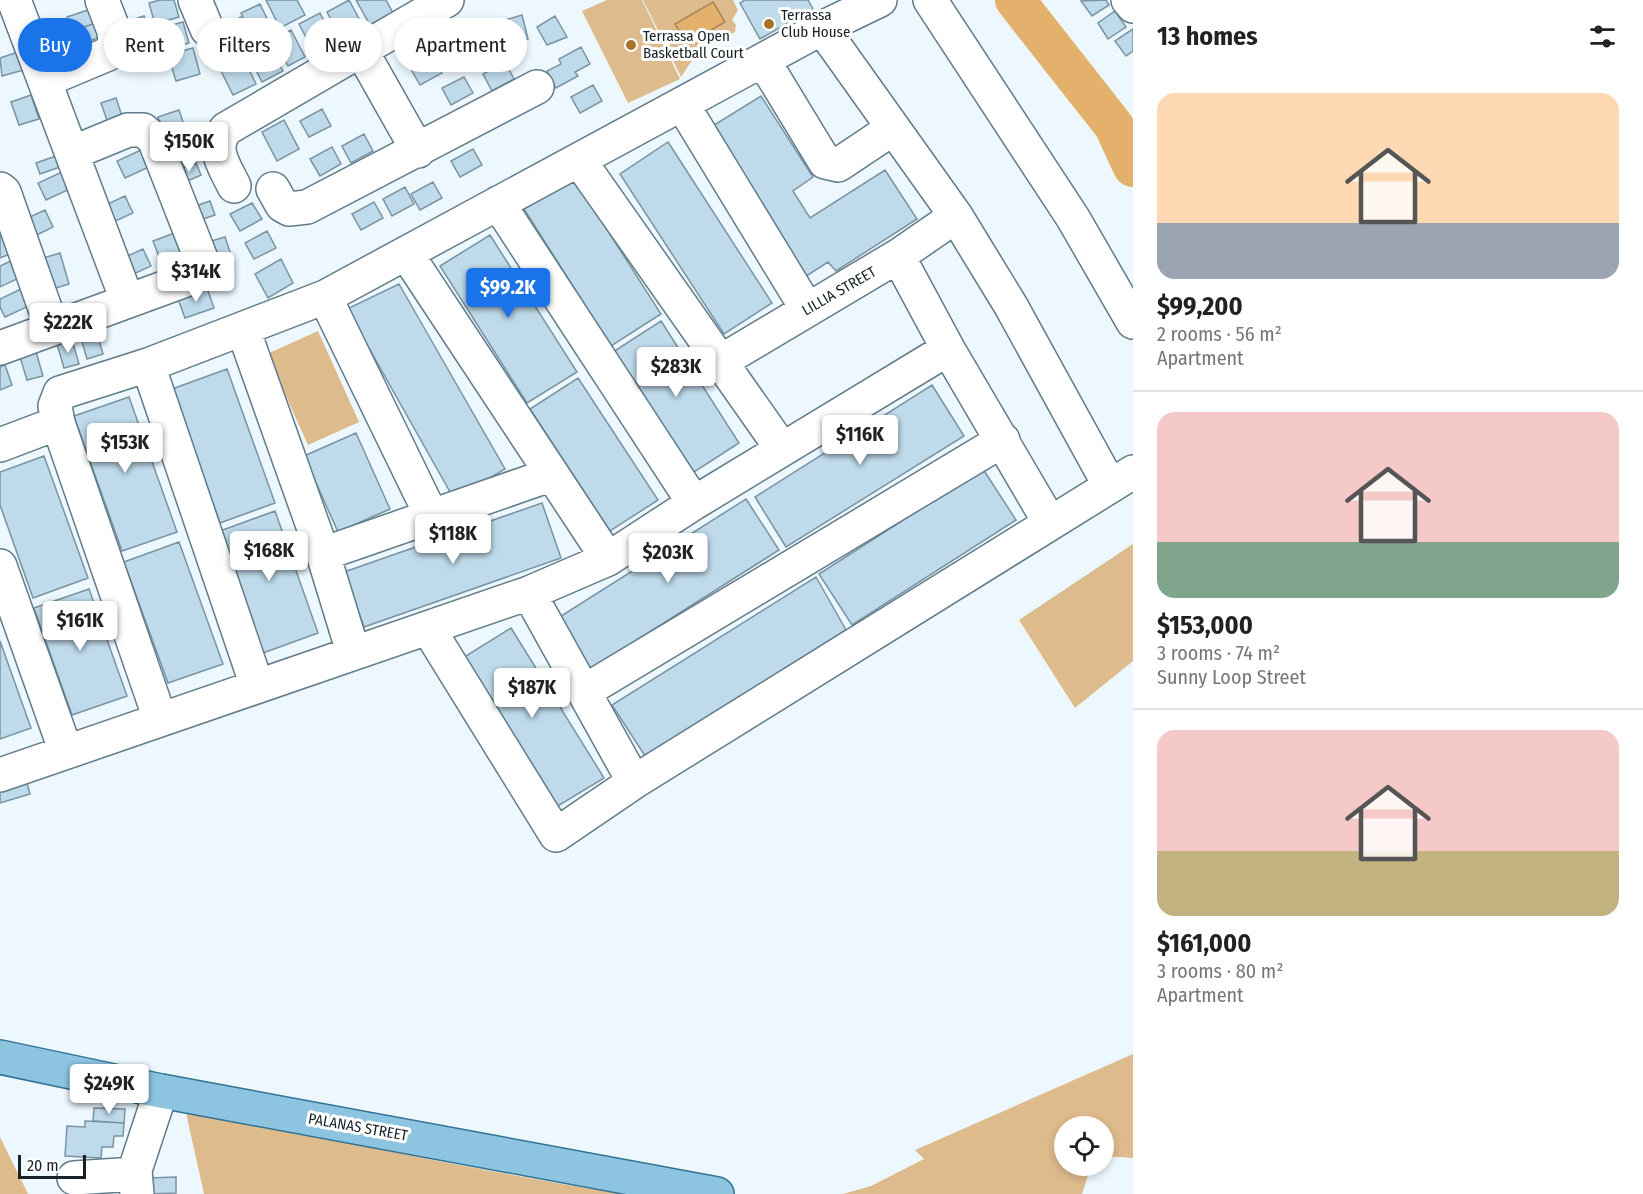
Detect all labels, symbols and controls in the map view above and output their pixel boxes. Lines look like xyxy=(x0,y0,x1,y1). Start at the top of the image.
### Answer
place label: Terrassa Club House xyxy=(781,6,850,41)
marker: Terrassa Club House xyxy=(762,17,776,31)
chip: Buy xyxy=(18,18,92,72)
chip: Rent xyxy=(104,18,185,72)
chip: Filters xyxy=(197,18,292,72)
chip: New xyxy=(304,18,382,72)
chip: Apartment xyxy=(394,18,527,72)
icon: filters xyxy=(1586,20,1619,53)
text: 13 homes xyxy=(1157,21,1258,52)
place label: Terrassa Open Basketball Court xyxy=(643,27,744,62)
marker: Terrassa Open Basketball Court xyxy=(624,38,638,52)
pin: $150K xyxy=(147,122,231,173)
text: $150K xyxy=(164,129,214,153)
icon: home xyxy=(1334,132,1442,240)
pin: $314K xyxy=(154,252,238,303)
text: $314K xyxy=(171,259,221,283)
street label: LILLIA STREET xyxy=(799,263,879,319)
pin: $99.2K xyxy=(459,268,557,319)
text: $99.2K xyxy=(480,275,536,299)
text: $99,200 xyxy=(1157,291,1243,322)
pin: $222K xyxy=(26,303,110,354)
text: $222K xyxy=(43,310,93,334)
text: 2 rooms · 56 m² xyxy=(1157,322,1282,346)
text: Apartment xyxy=(1157,346,1244,370)
pin: $283K xyxy=(634,347,718,398)
text: $283K xyxy=(651,354,701,378)
pin: $116K xyxy=(818,415,902,466)
text: $116K xyxy=(836,422,884,446)
pin: $153K xyxy=(83,423,167,474)
text: $153K xyxy=(101,430,149,454)
icon: home xyxy=(1334,451,1442,559)
pin: $118K xyxy=(411,514,495,565)
text: $118K xyxy=(429,521,477,545)
pin: $168K xyxy=(227,531,311,582)
pin: $203K xyxy=(626,533,710,584)
text: $168K xyxy=(244,538,294,562)
text: $203K xyxy=(643,540,693,564)
pin: $161K xyxy=(38,601,122,652)
text: $161K xyxy=(56,608,104,632)
text: $153,000 xyxy=(1157,610,1253,641)
text: 3 rooms · 74 m² xyxy=(1157,641,1280,665)
text: Sunny Loop Street xyxy=(1157,665,1306,689)
pin: $187K xyxy=(490,668,574,719)
text: $187K xyxy=(508,675,556,699)
icon: home xyxy=(1334,769,1442,877)
text: $161,000 xyxy=(1157,928,1251,959)
text: 3 rooms · 80 m² xyxy=(1157,959,1283,983)
text: Apartment xyxy=(1157,983,1244,1007)
pin: $249K xyxy=(67,1064,151,1115)
text: $249K xyxy=(84,1071,134,1095)
street label: PALANAS STREET xyxy=(307,1109,409,1145)
map controls xyxy=(1054,1116,1114,1176)
button: locate xyxy=(1054,1116,1114,1176)
scale bar xyxy=(18,1152,86,1180)
text: 20 m xyxy=(27,1156,58,1175)

